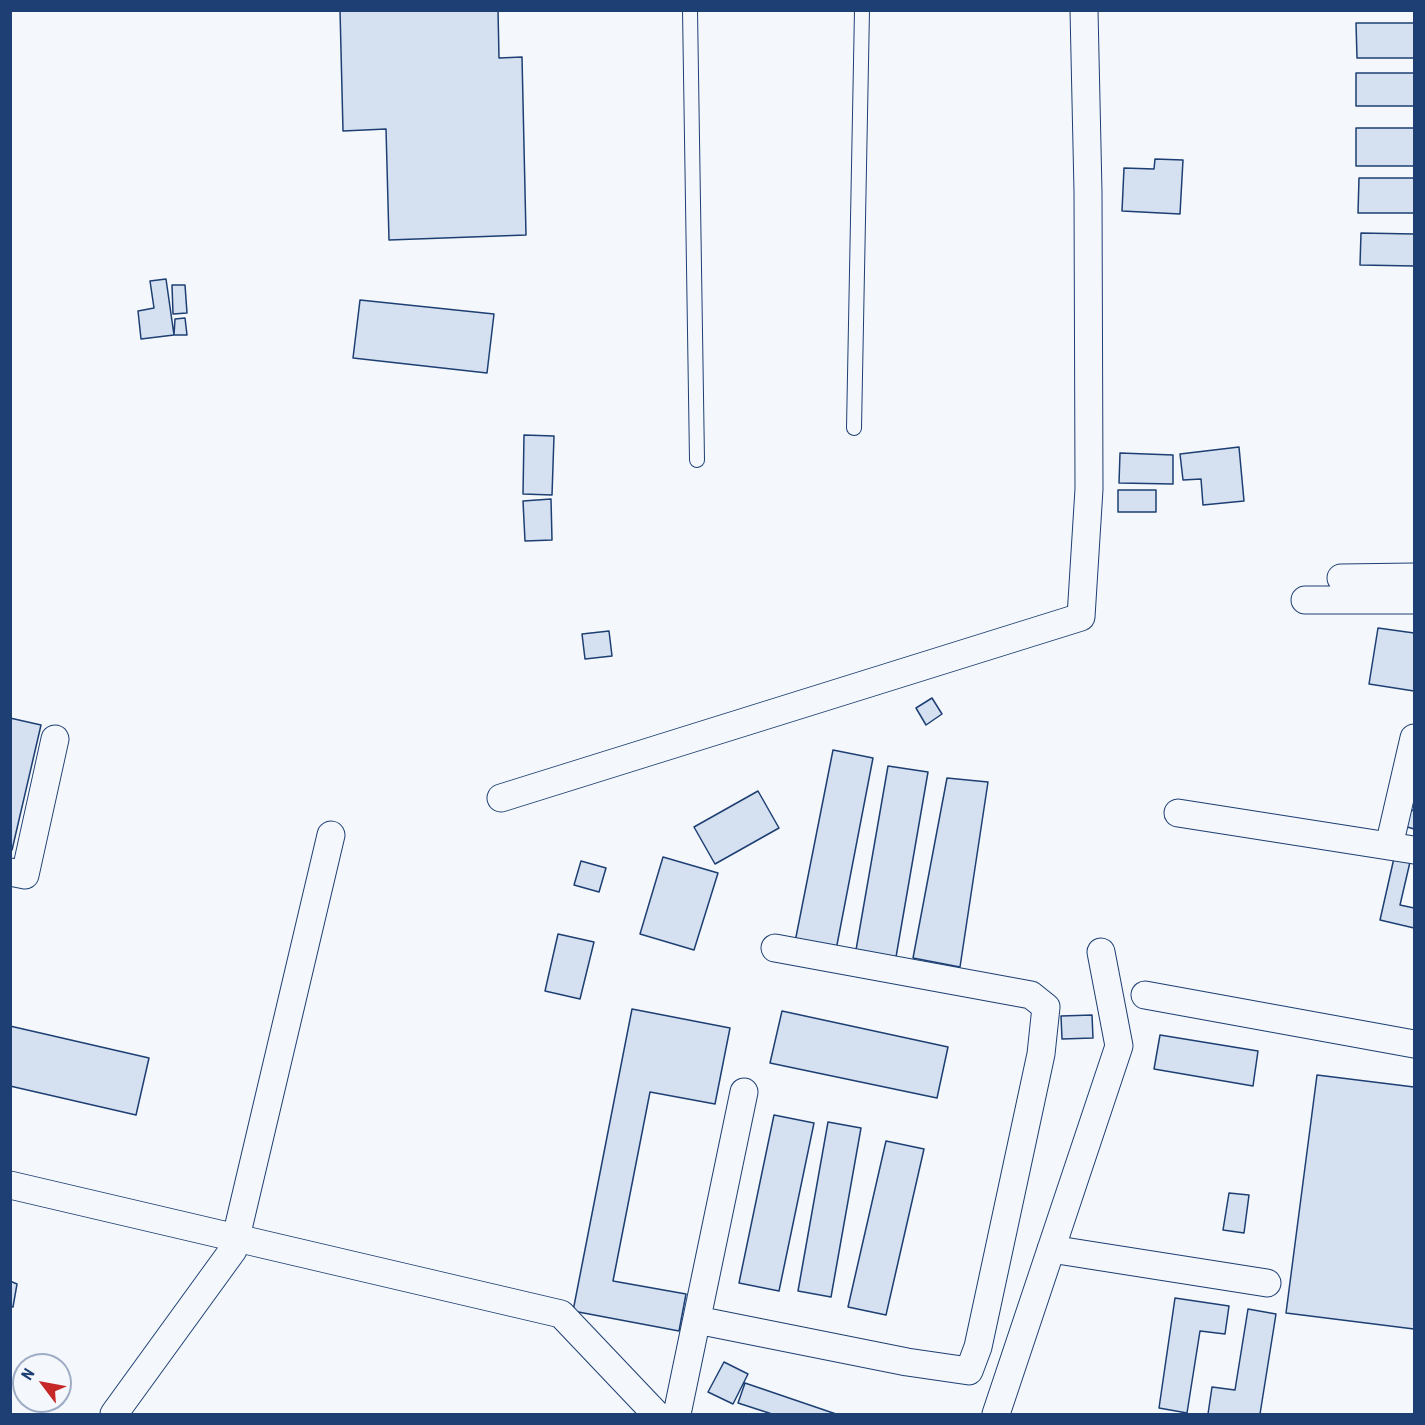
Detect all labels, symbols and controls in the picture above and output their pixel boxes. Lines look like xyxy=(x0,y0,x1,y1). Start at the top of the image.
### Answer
north arrow xyxy=(12,1353,72,1413)
text: N xyxy=(17,1365,39,1383)

